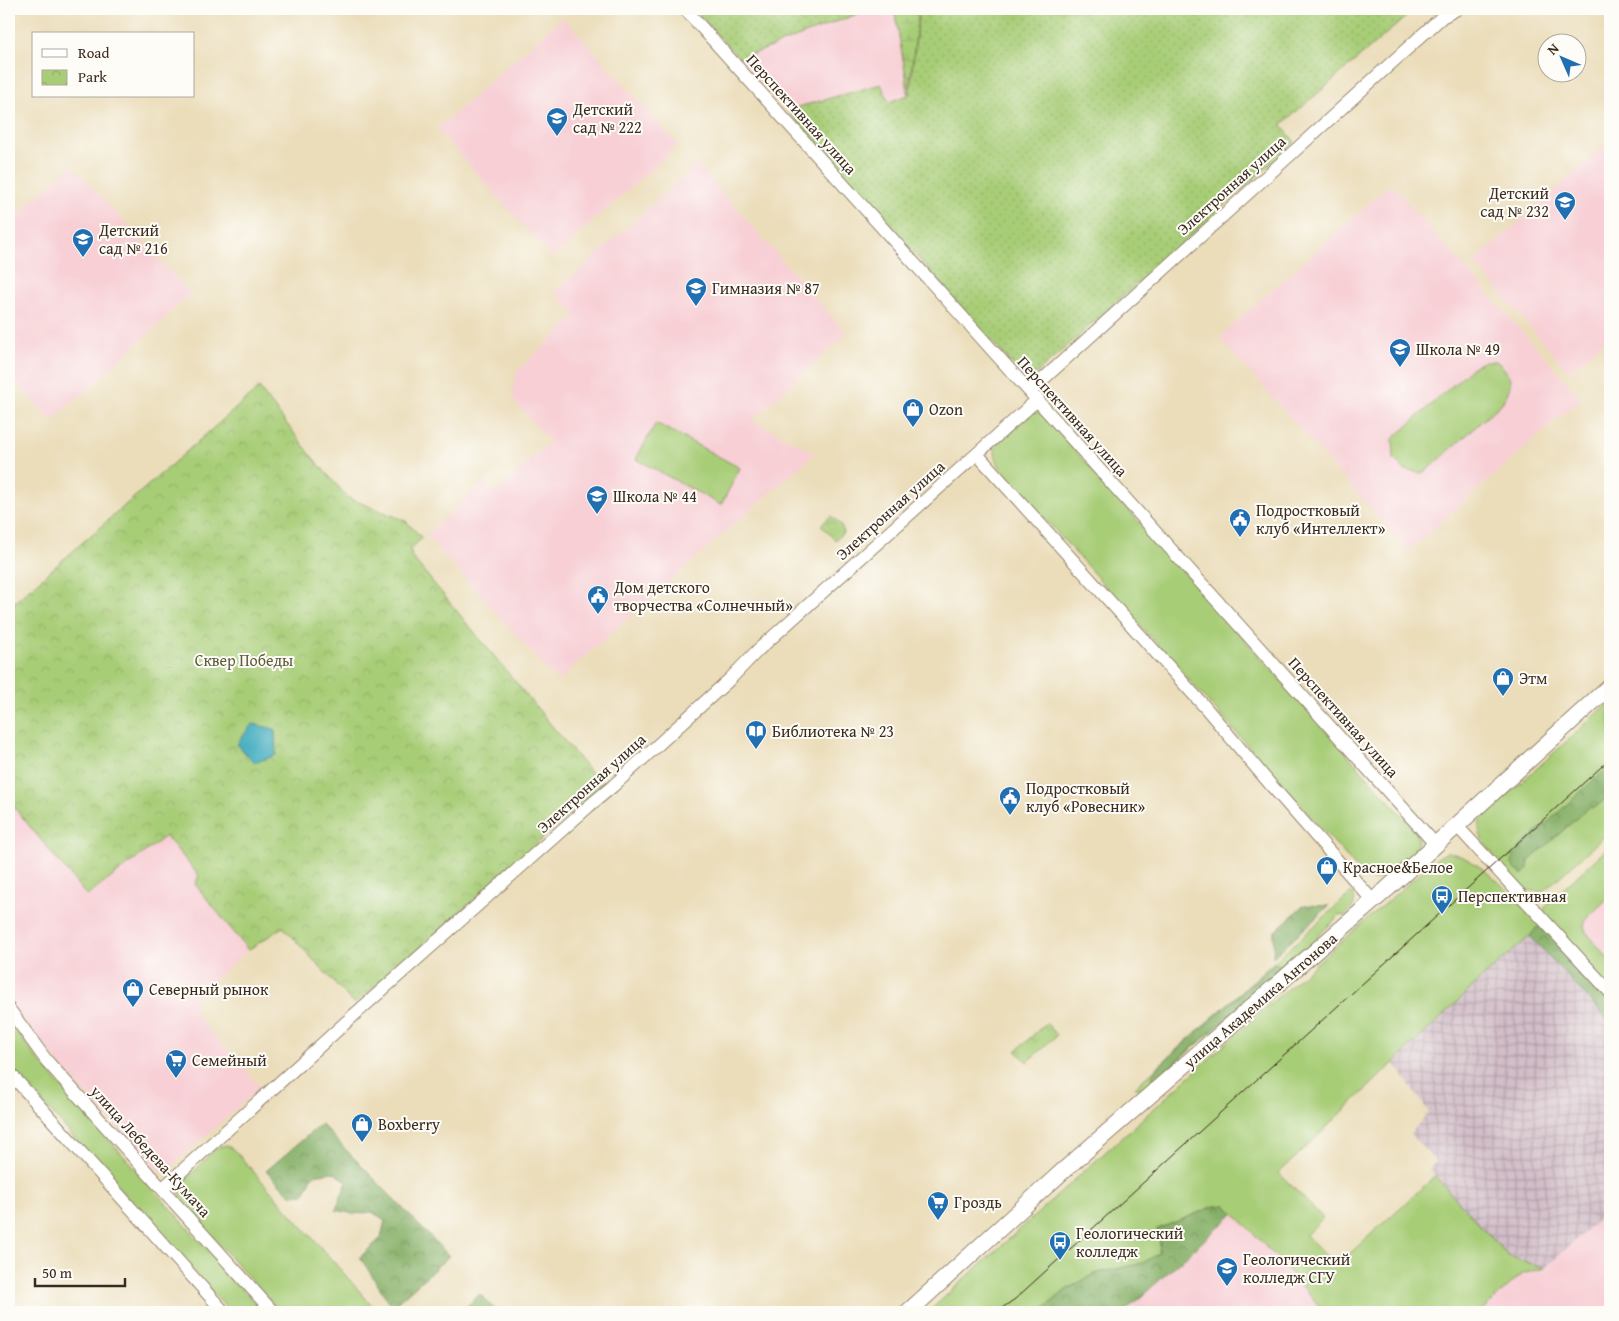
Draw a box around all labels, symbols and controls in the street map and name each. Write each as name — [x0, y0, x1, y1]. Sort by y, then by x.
legend — [32, 32, 195, 98]
north arrow — [1536, 32, 1586, 82]
text: N — [1542, 38, 1564, 59]
text: Road — [78, 42, 109, 63]
street label: Перспективная улица — [741, 48, 863, 180]
text: Park — [78, 66, 107, 87]
place label: Детский сад № 222 — [572, 97, 642, 139]
school or university icon: Детский сад № 222 — [545, 106, 569, 137]
street label: Электронная улица — [1171, 129, 1291, 241]
place label: Детский сад № 232 — [1480, 181, 1549, 223]
school or university icon: Детский сад № 232 — [1553, 190, 1577, 221]
place label: Детский сад № 216 — [98, 218, 168, 260]
school or university icon: Детский сад № 216 — [71, 227, 95, 258]
school or university icon: Гимназия № 87 — [684, 276, 708, 307]
place label: Гимназия № 87 — [712, 276, 820, 300]
school or university icon: Школа № 49 — [1388, 337, 1412, 368]
place label: Школа № 49 — [1416, 337, 1500, 361]
street label: Перспективная улица — [1012, 350, 1134, 482]
shop icon: Ozon — [901, 397, 925, 428]
place label: Ozon — [929, 397, 963, 421]
street label: Электронная улица — [830, 454, 950, 566]
school or university icon: Школа № 44 — [585, 484, 609, 515]
place label: Школа № 44 — [613, 484, 697, 508]
place label: Подростковый клуб «Интеллект» — [1256, 498, 1385, 540]
public building icon: Подростковый клуб «Интеллект» — [1228, 507, 1252, 538]
place label: Дом детского творчества «Солнечный» — [613, 575, 793, 617]
public building icon: Дом детского творчества «Солнечный» — [586, 584, 610, 615]
park label: Сквер Победы — [195, 648, 293, 672]
street label: Перспективная улица — [1283, 651, 1405, 783]
shop icon: Этм — [1491, 666, 1515, 697]
place label: Этм — [1519, 666, 1547, 690]
library icon: Библиотека № 23 — [744, 719, 768, 750]
place label: Библиотека № 23 — [772, 719, 894, 743]
street label: Электронная улица — [531, 727, 651, 839]
place label: Подростковый клуб «Ровесник» — [1026, 776, 1145, 818]
public building icon: Подростковый клуб «Ровесник» — [998, 785, 1022, 816]
shop icon: Красное&Белое — [1315, 855, 1339, 886]
place label: Красное&Белое — [1343, 855, 1453, 879]
bus stop icon: Перспективная — [1430, 884, 1454, 915]
place label: Перспективная — [1458, 884, 1567, 908]
street label: улица Академика Антонова — [1177, 926, 1342, 1074]
shop icon: Северный рынок — [121, 977, 145, 1008]
place label: Северный рынок — [149, 977, 269, 1001]
supermarket icon: Семейный — [164, 1048, 188, 1079]
place label: Семейный — [192, 1048, 267, 1072]
street label: улица Лебедева-Кумача — [84, 1079, 217, 1223]
shop icon: Boxberry — [350, 1112, 374, 1143]
place label: Boxberry — [378, 1112, 440, 1136]
supermarket icon: Гроздь — [926, 1190, 950, 1221]
place label: Гроздь — [954, 1190, 1002, 1214]
place label: Геологический колледж — [1076, 1221, 1184, 1263]
bus stop icon: Геологический колледж — [1048, 1230, 1072, 1261]
place label: Геологический колледж СГУ — [1243, 1247, 1351, 1289]
scale bar — [35, 1256, 125, 1288]
school or university icon: Геологический колледж СГУ — [1215, 1256, 1239, 1287]
text: 50 m — [42, 1262, 73, 1283]

